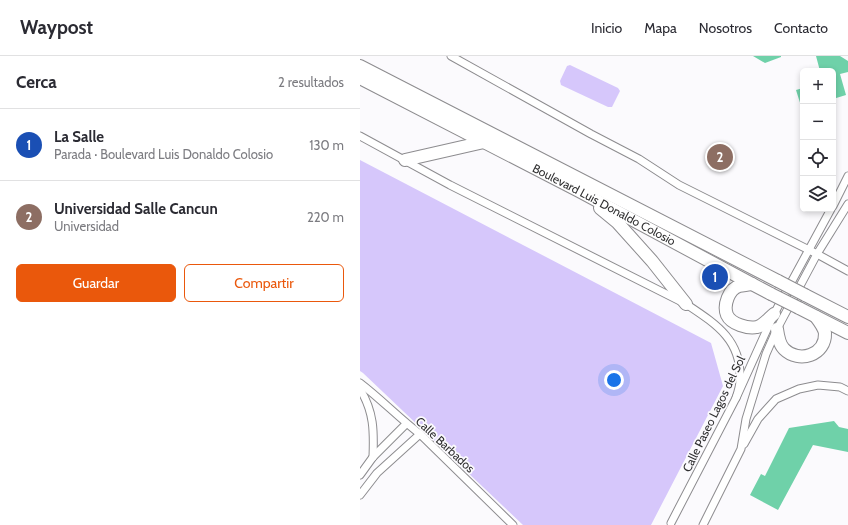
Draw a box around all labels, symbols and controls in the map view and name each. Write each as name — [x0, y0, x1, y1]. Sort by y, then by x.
text: Waypost — [20, 16, 93, 39]
text: Inicio — [591, 19, 622, 37]
text: Mapa — [644, 19, 677, 37]
text: Nosotros — [699, 19, 752, 37]
text: Contacto — [774, 19, 828, 37]
map controls — [800, 68, 836, 212]
button: + — [800, 68, 836, 104]
text: Cerca — [16, 72, 57, 92]
text: 2 resultados — [278, 74, 344, 90]
button: − — [800, 104, 836, 140]
text: La Salle — [54, 128, 104, 146]
text: 1 — [27, 137, 31, 153]
text: 130 m — [309, 137, 344, 153]
button: locate — [800, 140, 836, 176]
pin: 2 — [707, 142, 733, 172]
text: Parada · Boulevard Luis Donaldo Colosio — [54, 146, 273, 162]
street label: Boulevard Luis Donaldo Colosio — [530, 160, 679, 249]
button: layers — [800, 176, 836, 212]
text: Universidad Salle Cancun — [54, 200, 218, 218]
text: 2 — [26, 209, 32, 225]
text: 220 m — [307, 209, 344, 225]
text: Universidad — [54, 218, 119, 234]
pin: 1 — [702, 262, 728, 292]
button: Guardar — [16, 264, 176, 302]
button: Compartir — [184, 264, 344, 302]
street label: Calle Paseo Lagos del Sol — [679, 353, 748, 474]
your location — [604, 370, 624, 390]
street label: Calle Barbados — [413, 414, 478, 476]

